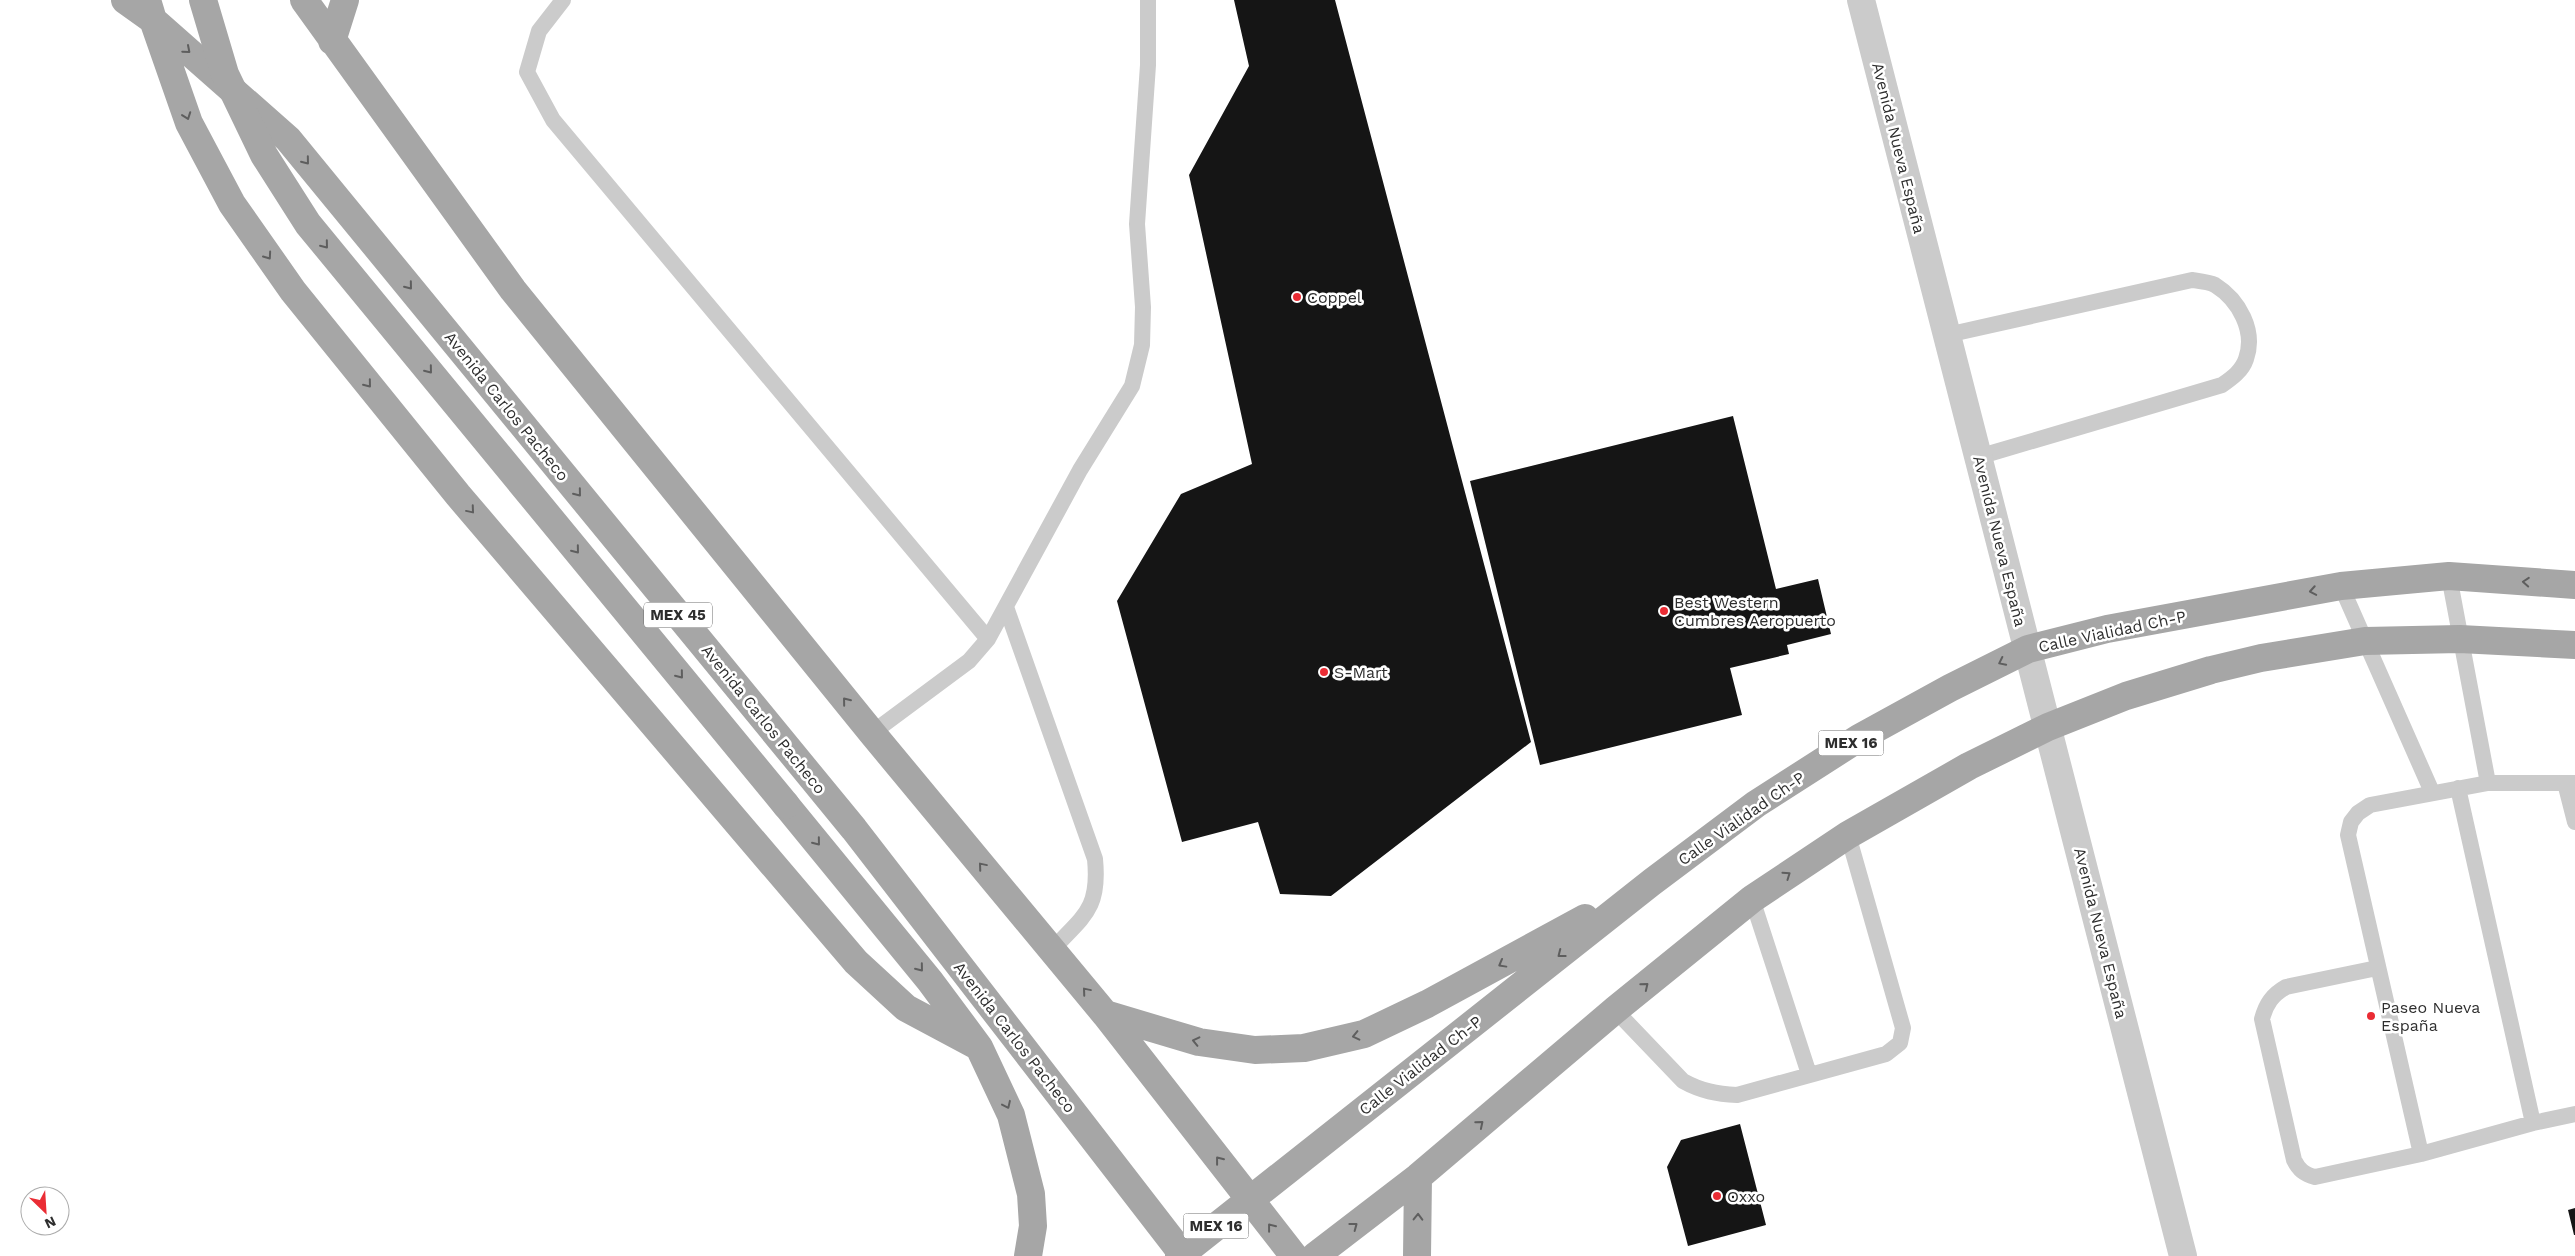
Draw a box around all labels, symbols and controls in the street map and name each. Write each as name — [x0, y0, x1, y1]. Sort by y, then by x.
one-way arrow — [181, 44, 190, 53]
street label: Avenida Nueva España — [1868, 61, 1929, 236]
one-way arrow — [181, 111, 191, 120]
one-way arrow — [300, 155, 308, 164]
one-way arrow — [320, 239, 328, 248]
one-way arrow — [262, 250, 271, 260]
one-way arrow — [403, 281, 412, 290]
place label: Coppel — [1307, 288, 1362, 307]
marker: Coppel — [1291, 291, 1303, 303]
street label: Avenida Carlos Pacheco — [441, 328, 573, 485]
one-way arrow — [423, 365, 432, 374]
one-way arrow — [363, 378, 371, 387]
street label: Avenida Nueva España — [1969, 454, 2030, 629]
one-way arrow — [573, 487, 581, 496]
one-way arrow — [465, 504, 474, 513]
one-way arrow — [571, 544, 579, 553]
one-way arrow — [2522, 577, 2530, 588]
one-way arrow — [2308, 586, 2317, 596]
place label: Best Western Cumbres Aeropuerto — [1674, 593, 1836, 630]
road number: MEX 45 — [644, 602, 712, 628]
marker: Best Western Cumbres Aeropuerto — [1658, 605, 1670, 617]
street label: Calle Vialidad Ch-P — [2037, 607, 2188, 656]
street label: Avenida Carlos Pacheco — [698, 641, 830, 798]
one-way arrow — [1998, 656, 2007, 666]
place label: S-Mart — [1334, 663, 1388, 682]
marker: S-Mart — [1318, 666, 1330, 678]
one-way arrow — [674, 670, 683, 679]
one-way arrow — [842, 697, 851, 706]
road number: MEX 16 — [1818, 730, 1884, 756]
street label: Calle Vialidad Ch-P — [1674, 767, 1808, 869]
one-way arrow — [811, 837, 820, 846]
street label: Avenida Nueva España — [2070, 846, 2131, 1021]
one-way arrow — [979, 863, 988, 872]
one-way arrow — [1781, 872, 1790, 881]
one-way arrow — [1557, 948, 1566, 957]
one-way arrow — [1498, 957, 1507, 967]
street label: Avenida Carlos Pacheco — [950, 958, 1079, 1117]
one-way arrow — [914, 963, 923, 972]
one-way arrow — [1639, 983, 1648, 991]
one-way arrow — [1083, 988, 1092, 997]
place label: Paseo Nueva España — [2381, 998, 2480, 1035]
marker: Paseo Nueva España — [2365, 1010, 2377, 1022]
street label: Calle Vialidad Ch-P — [1355, 1012, 1486, 1119]
one-way arrow — [1352, 1030, 1361, 1041]
one-way arrow — [1192, 1036, 1200, 1047]
one-way arrow — [1000, 1100, 1011, 1109]
one-way arrow — [1475, 1121, 1484, 1130]
one-way arrow — [1216, 1157, 1225, 1166]
north arrow — [20, 1186, 70, 1236]
place label: Oxxo — [1727, 1187, 1765, 1206]
marker: Oxxo — [1711, 1190, 1723, 1202]
one-way arrow — [1413, 1212, 1423, 1220]
text: N — [42, 1213, 59, 1232]
road number: MEX 16 — [1184, 1214, 1248, 1238]
one-way arrow — [1268, 1224, 1277, 1233]
one-way arrow — [1348, 1224, 1357, 1232]

